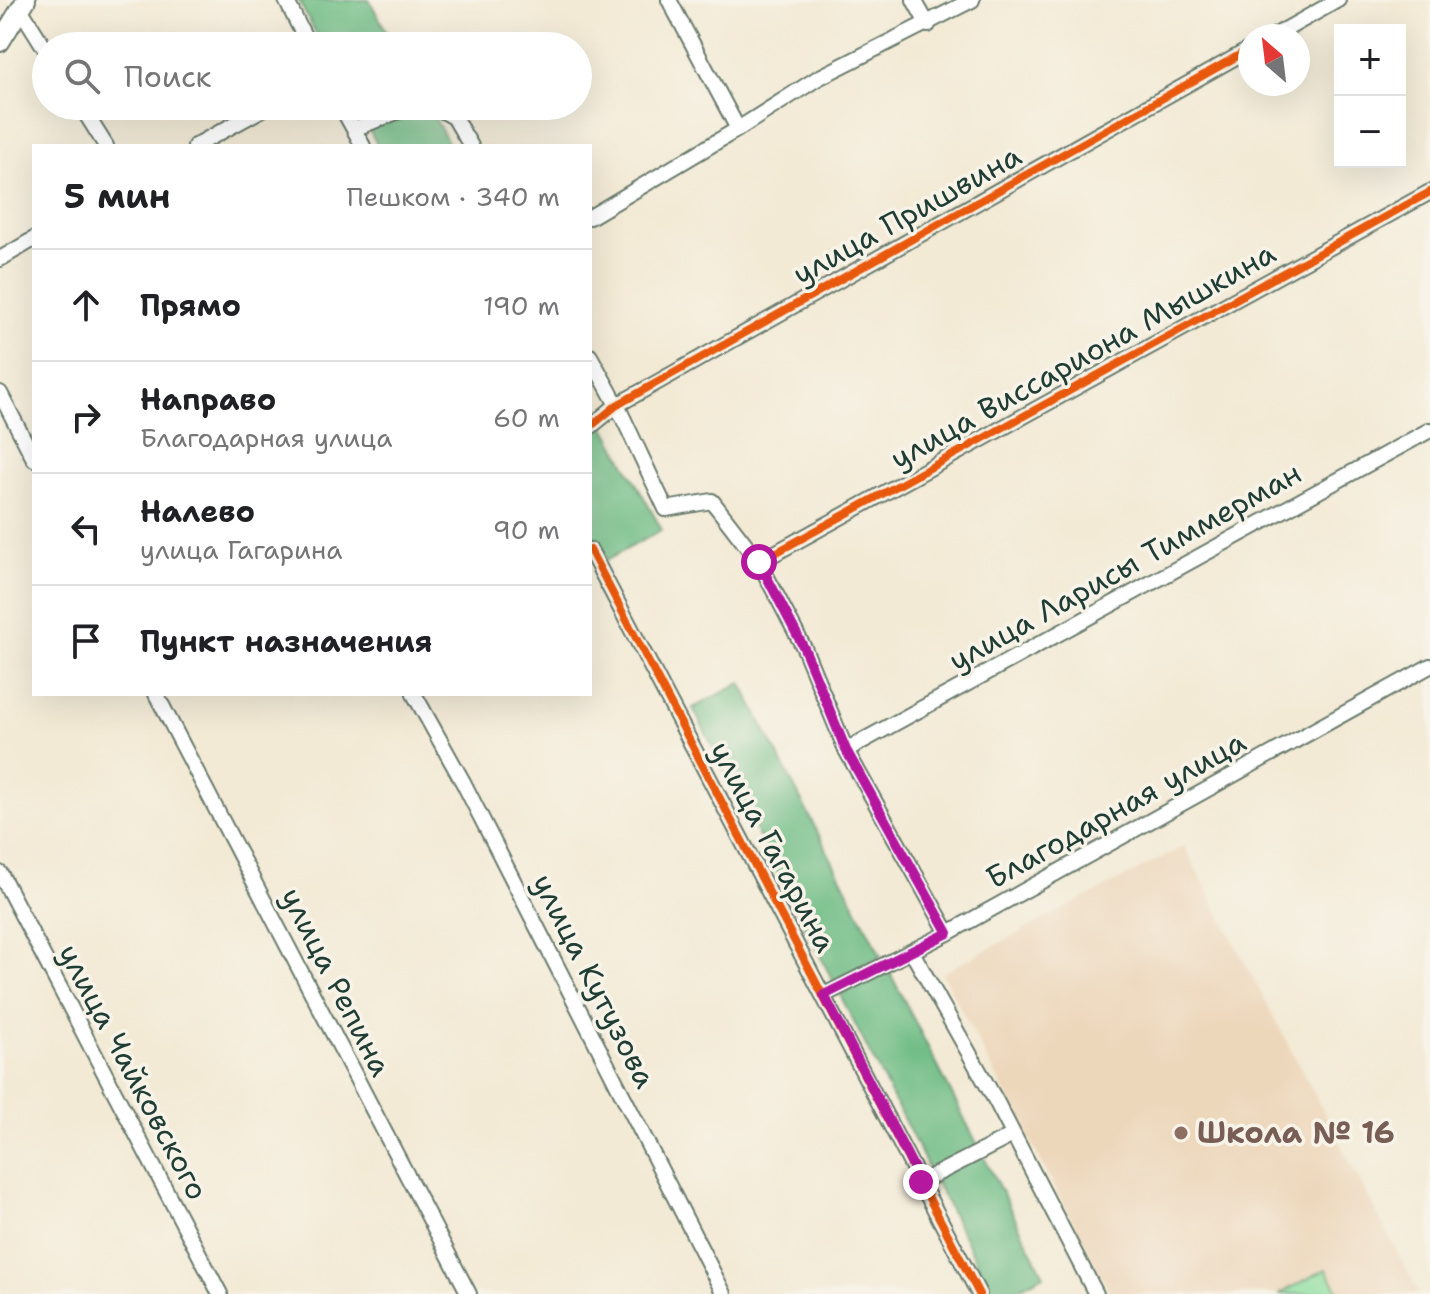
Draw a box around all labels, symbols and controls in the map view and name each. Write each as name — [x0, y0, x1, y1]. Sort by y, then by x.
north arrow — [1238, 24, 1310, 96]
map controls — [1334, 24, 1406, 168]
button: + — [1334, 24, 1406, 96]
search box — [32, 32, 592, 120]
icon: search — [60, 54, 104, 98]
text: Поиск — [124, 56, 212, 97]
button: − — [1334, 96, 1406, 168]
street label: улица Пришвина — [785, 135, 1029, 294]
text: 5 мин — [64, 173, 171, 219]
text: Пешком · 340 m — [346, 179, 560, 214]
street label: улица Виссариона Мышкина — [883, 232, 1283, 479]
icon: ahead — [64, 283, 108, 327]
text: Прямо — [140, 285, 241, 326]
text: 190 m — [483, 288, 560, 323]
text: Направо — [140, 379, 276, 420]
icon: right — [64, 395, 108, 439]
text: 60 m — [493, 400, 560, 435]
text: Благодарная улица — [140, 420, 392, 455]
street label: улица Ларисы Тиммерман — [941, 452, 1308, 681]
text: Налево — [140, 491, 255, 532]
icon: left — [64, 507, 108, 551]
text: 90 m — [493, 512, 560, 547]
text: улица Гагарина — [140, 532, 342, 567]
route start — [741, 544, 777, 580]
icon: arrive — [64, 619, 108, 663]
text: Пункт назначения — [140, 621, 432, 662]
street label: Благодарная улица — [979, 721, 1253, 898]
street label: улица Гагарина — [701, 734, 847, 960]
street label: улица Кутузова — [523, 867, 666, 1095]
street label: улица Репина — [271, 880, 402, 1083]
street label: улица Чайковского — [49, 937, 218, 1207]
place label: Школа № 16 — [1197, 1112, 1395, 1153]
marker: Школа № 16 — [1172, 1124, 1190, 1142]
route end — [903, 1164, 939, 1200]

